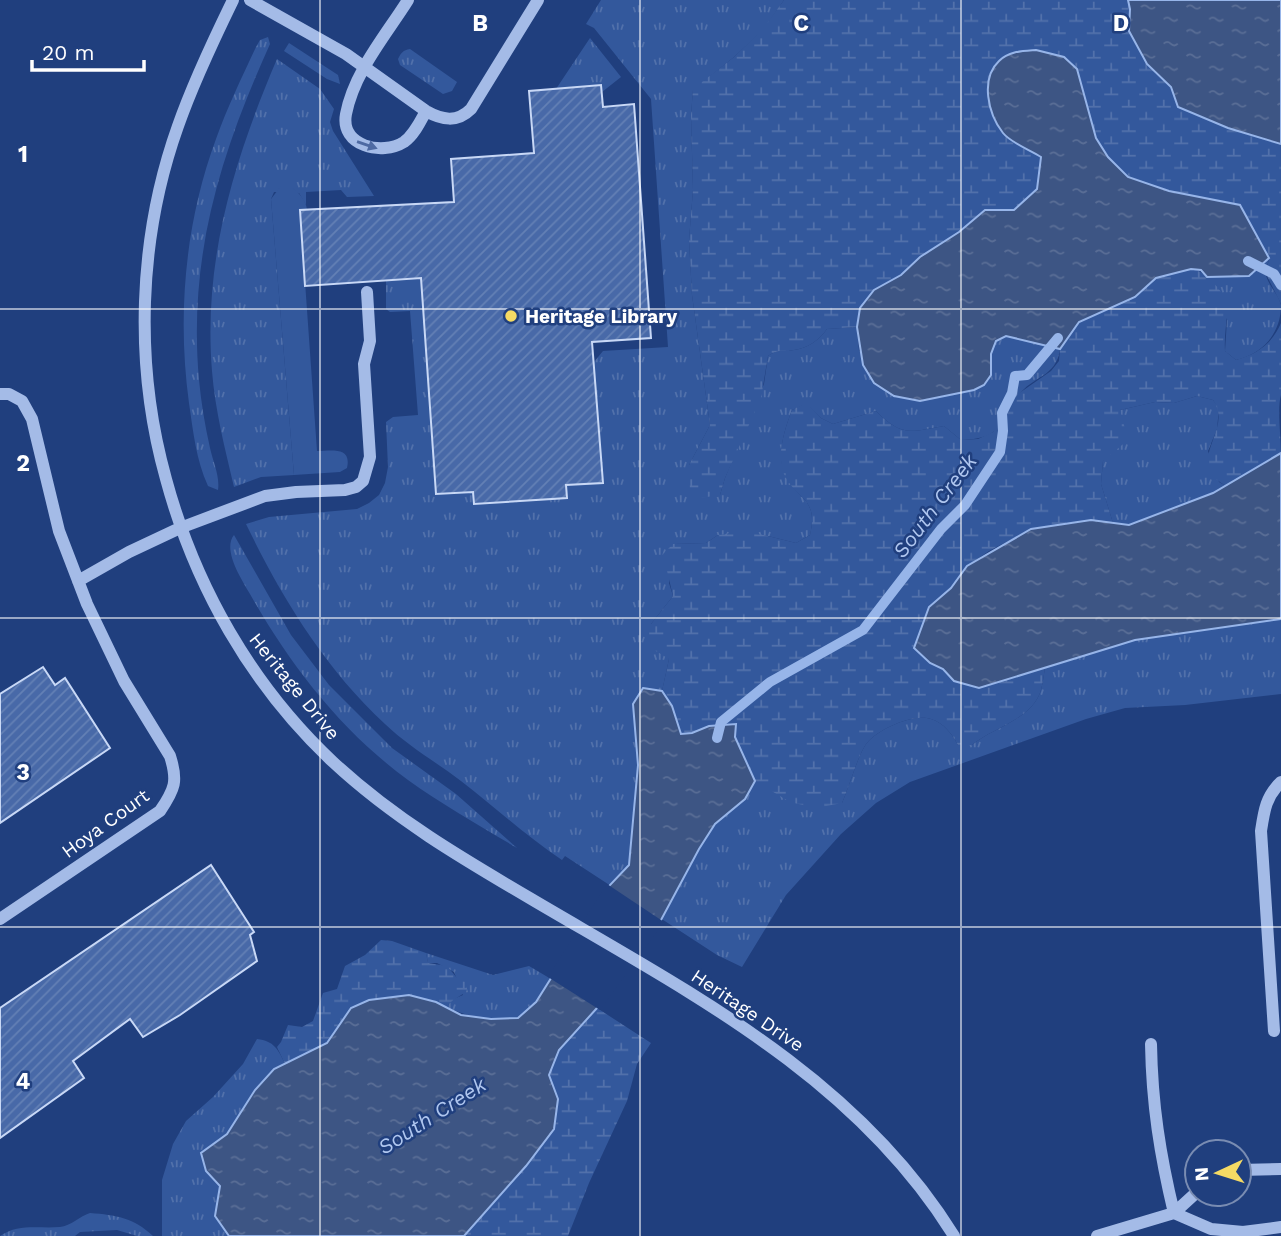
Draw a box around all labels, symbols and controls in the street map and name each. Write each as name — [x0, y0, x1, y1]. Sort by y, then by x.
text: B — [472, 10, 488, 37]
text: C — [793, 10, 809, 37]
text: D — [1113, 10, 1129, 37]
scale bar — [32, 28, 144, 72]
text: 20 m — [42, 40, 94, 65]
one-way arrow — [357, 140, 378, 150]
text: 1 — [18, 141, 28, 168]
place label: Heritage Library — [525, 305, 677, 328]
marker: Heritage Library — [503, 308, 519, 324]
water label: South Creek — [887, 448, 982, 563]
text: 2 — [16, 450, 30, 477]
street label: Heritage Drive — [244, 628, 345, 744]
text: 3 — [16, 759, 30, 786]
street label: Hoya Court — [57, 784, 154, 863]
street label: Heritage Drive — [687, 964, 808, 1057]
text: 4 — [16, 1068, 31, 1095]
water label: South Creek — [373, 1071, 491, 1160]
north arrow — [1183, 1138, 1253, 1208]
text: N — [1190, 1166, 1214, 1182]

